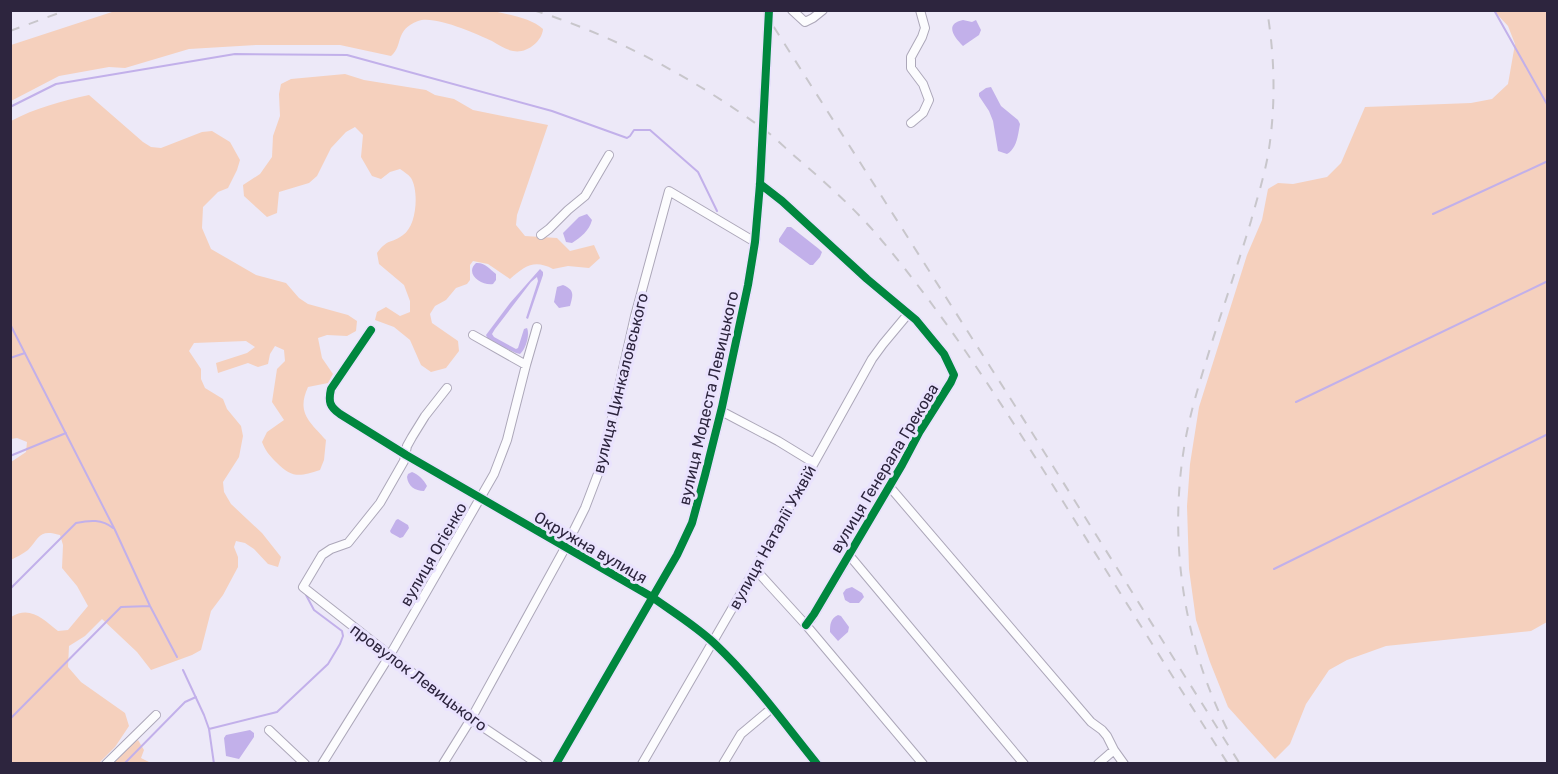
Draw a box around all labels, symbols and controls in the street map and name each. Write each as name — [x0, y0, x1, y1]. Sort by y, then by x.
street label: вулиця Модеста Левицького — [675, 289, 742, 507]
street label: вулиця Цинкаловського — [589, 291, 652, 475]
street label: вулиця Генерала Грекова — [826, 380, 943, 556]
street label: вулиця Наталії Ужвій — [725, 462, 820, 613]
street label: вулиця Огієнко — [396, 499, 471, 609]
street label: Окружна вулиця — [531, 507, 651, 588]
street label: провулок Левицького — [346, 620, 491, 735]

